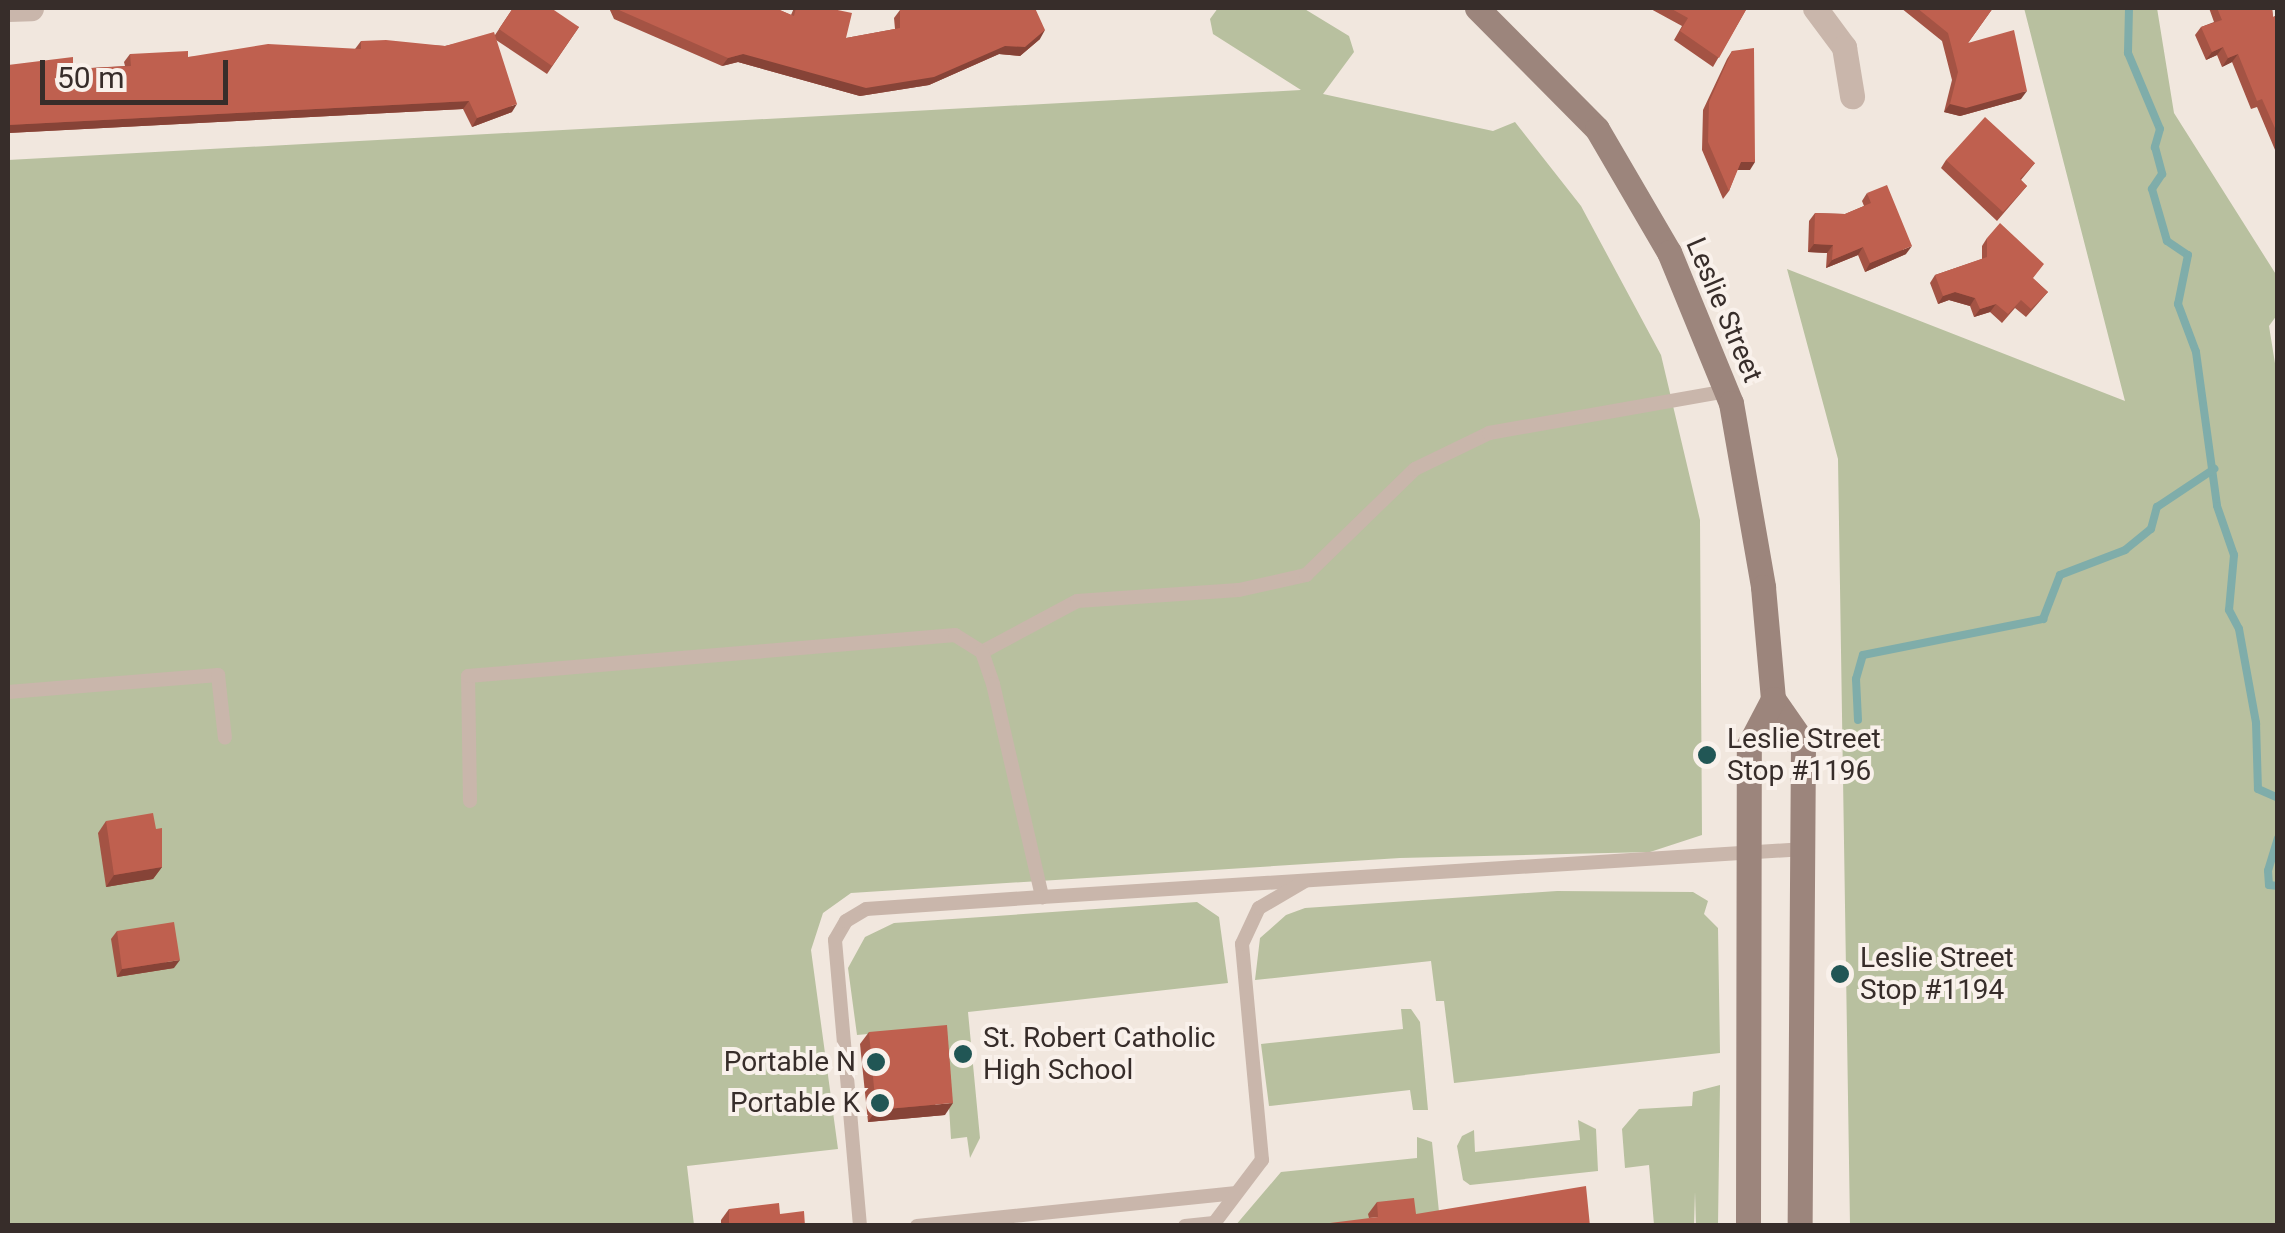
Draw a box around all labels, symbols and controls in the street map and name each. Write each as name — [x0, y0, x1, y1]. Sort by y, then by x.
scale bar — [45, 40, 232, 102]
text: 50 m — [57, 60, 124, 95]
street label: Leslie Street — [1679, 233, 1769, 387]
place label: Leslie Street Stop #1196 — [1727, 722, 1881, 788]
marker: Leslie Street Stop #1196 — [1696, 744, 1718, 766]
place label: Leslie Street Stop #1194 — [1860, 941, 2014, 1007]
marker: Leslie Street Stop #1194 — [1829, 963, 1851, 985]
place label: St. Robert Catholic High School — [983, 1021, 1215, 1087]
marker: St. Robert Catholic High School — [952, 1043, 974, 1065]
place label: Portable N — [724, 1045, 856, 1079]
marker: Portable N — [865, 1051, 887, 1073]
place label: Portable K — [730, 1086, 860, 1120]
marker: Portable K — [869, 1092, 891, 1114]

